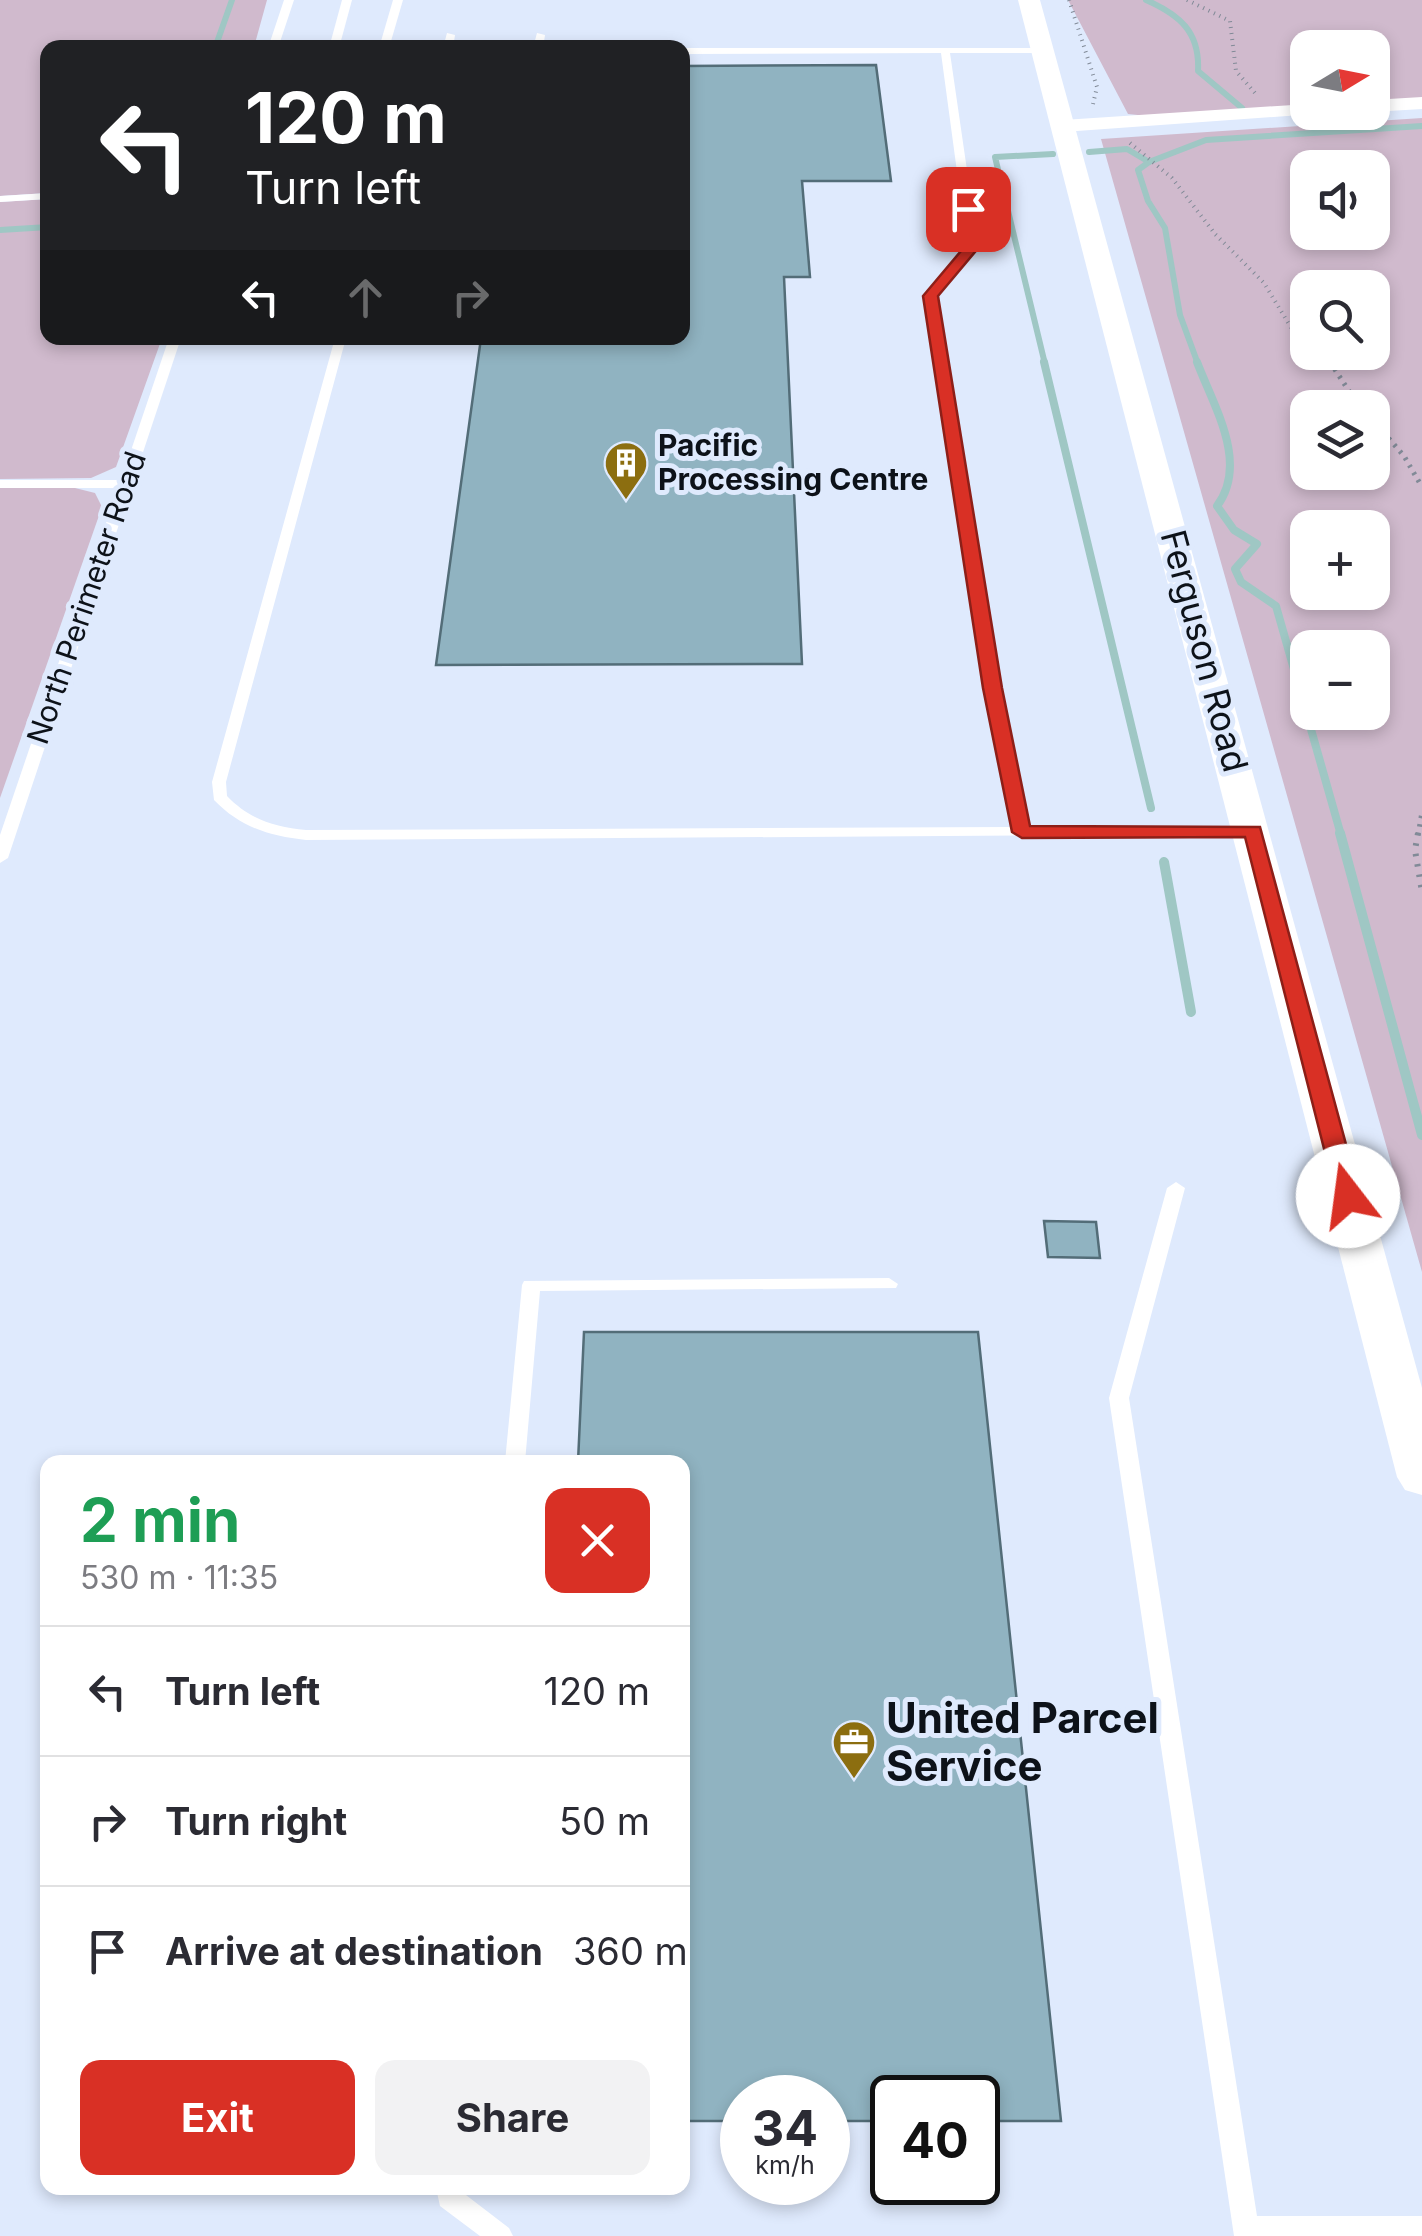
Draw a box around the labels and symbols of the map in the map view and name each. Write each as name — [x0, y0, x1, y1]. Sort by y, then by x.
north arrow — [1290, 30, 1390, 130]
pin — [926, 167, 1011, 252]
place label: Pacific Processing Centre — [658, 427, 928, 497]
building icon: Pacific Processing Centre — [603, 440, 649, 501]
street label: North Perimeter Road — [19, 447, 153, 749]
street label: Ferguson Road — [1152, 525, 1257, 776]
position arrow — [1296, 1144, 1400, 1248]
place label: United Parcel Service — [886, 1692, 1159, 1791]
office icon: United Parcel Service — [831, 1719, 877, 1780]
speed limit sign: 40 — [870, 2075, 1000, 2205]

